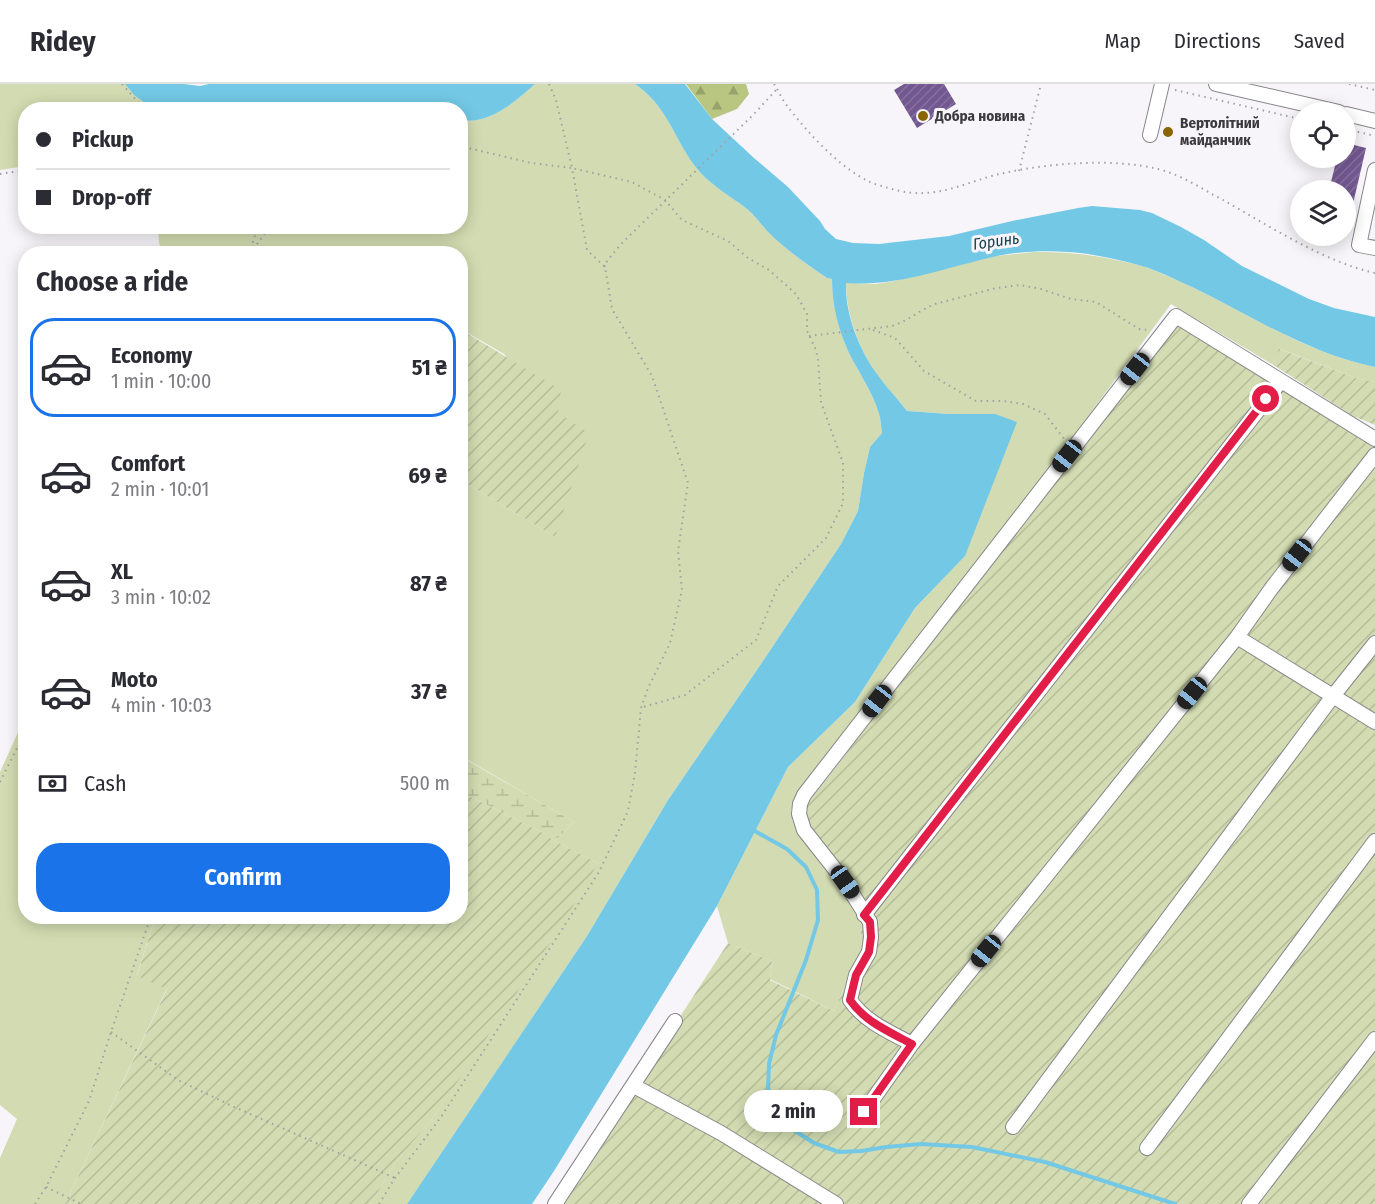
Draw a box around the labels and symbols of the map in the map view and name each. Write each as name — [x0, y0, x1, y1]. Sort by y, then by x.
place label: Добра новина — [934, 107, 1026, 125]
marker: Добра новина — [916, 109, 930, 123]
place label: Вертолітний майданчик — [1180, 114, 1260, 149]
marker: Вертолітний майданчик — [1161, 125, 1175, 139]
water label: Горинь — [972, 228, 1020, 254]
car — [1117, 349, 1153, 389]
route start — [1252, 385, 1279, 412]
car — [1049, 436, 1085, 476]
car — [1279, 535, 1315, 575]
car — [1174, 673, 1210, 713]
car — [859, 681, 895, 721]
car — [827, 862, 863, 902]
car — [968, 931, 1004, 971]
callout: 2 min — [744, 1091, 843, 1133]
route end — [850, 1098, 877, 1125]

